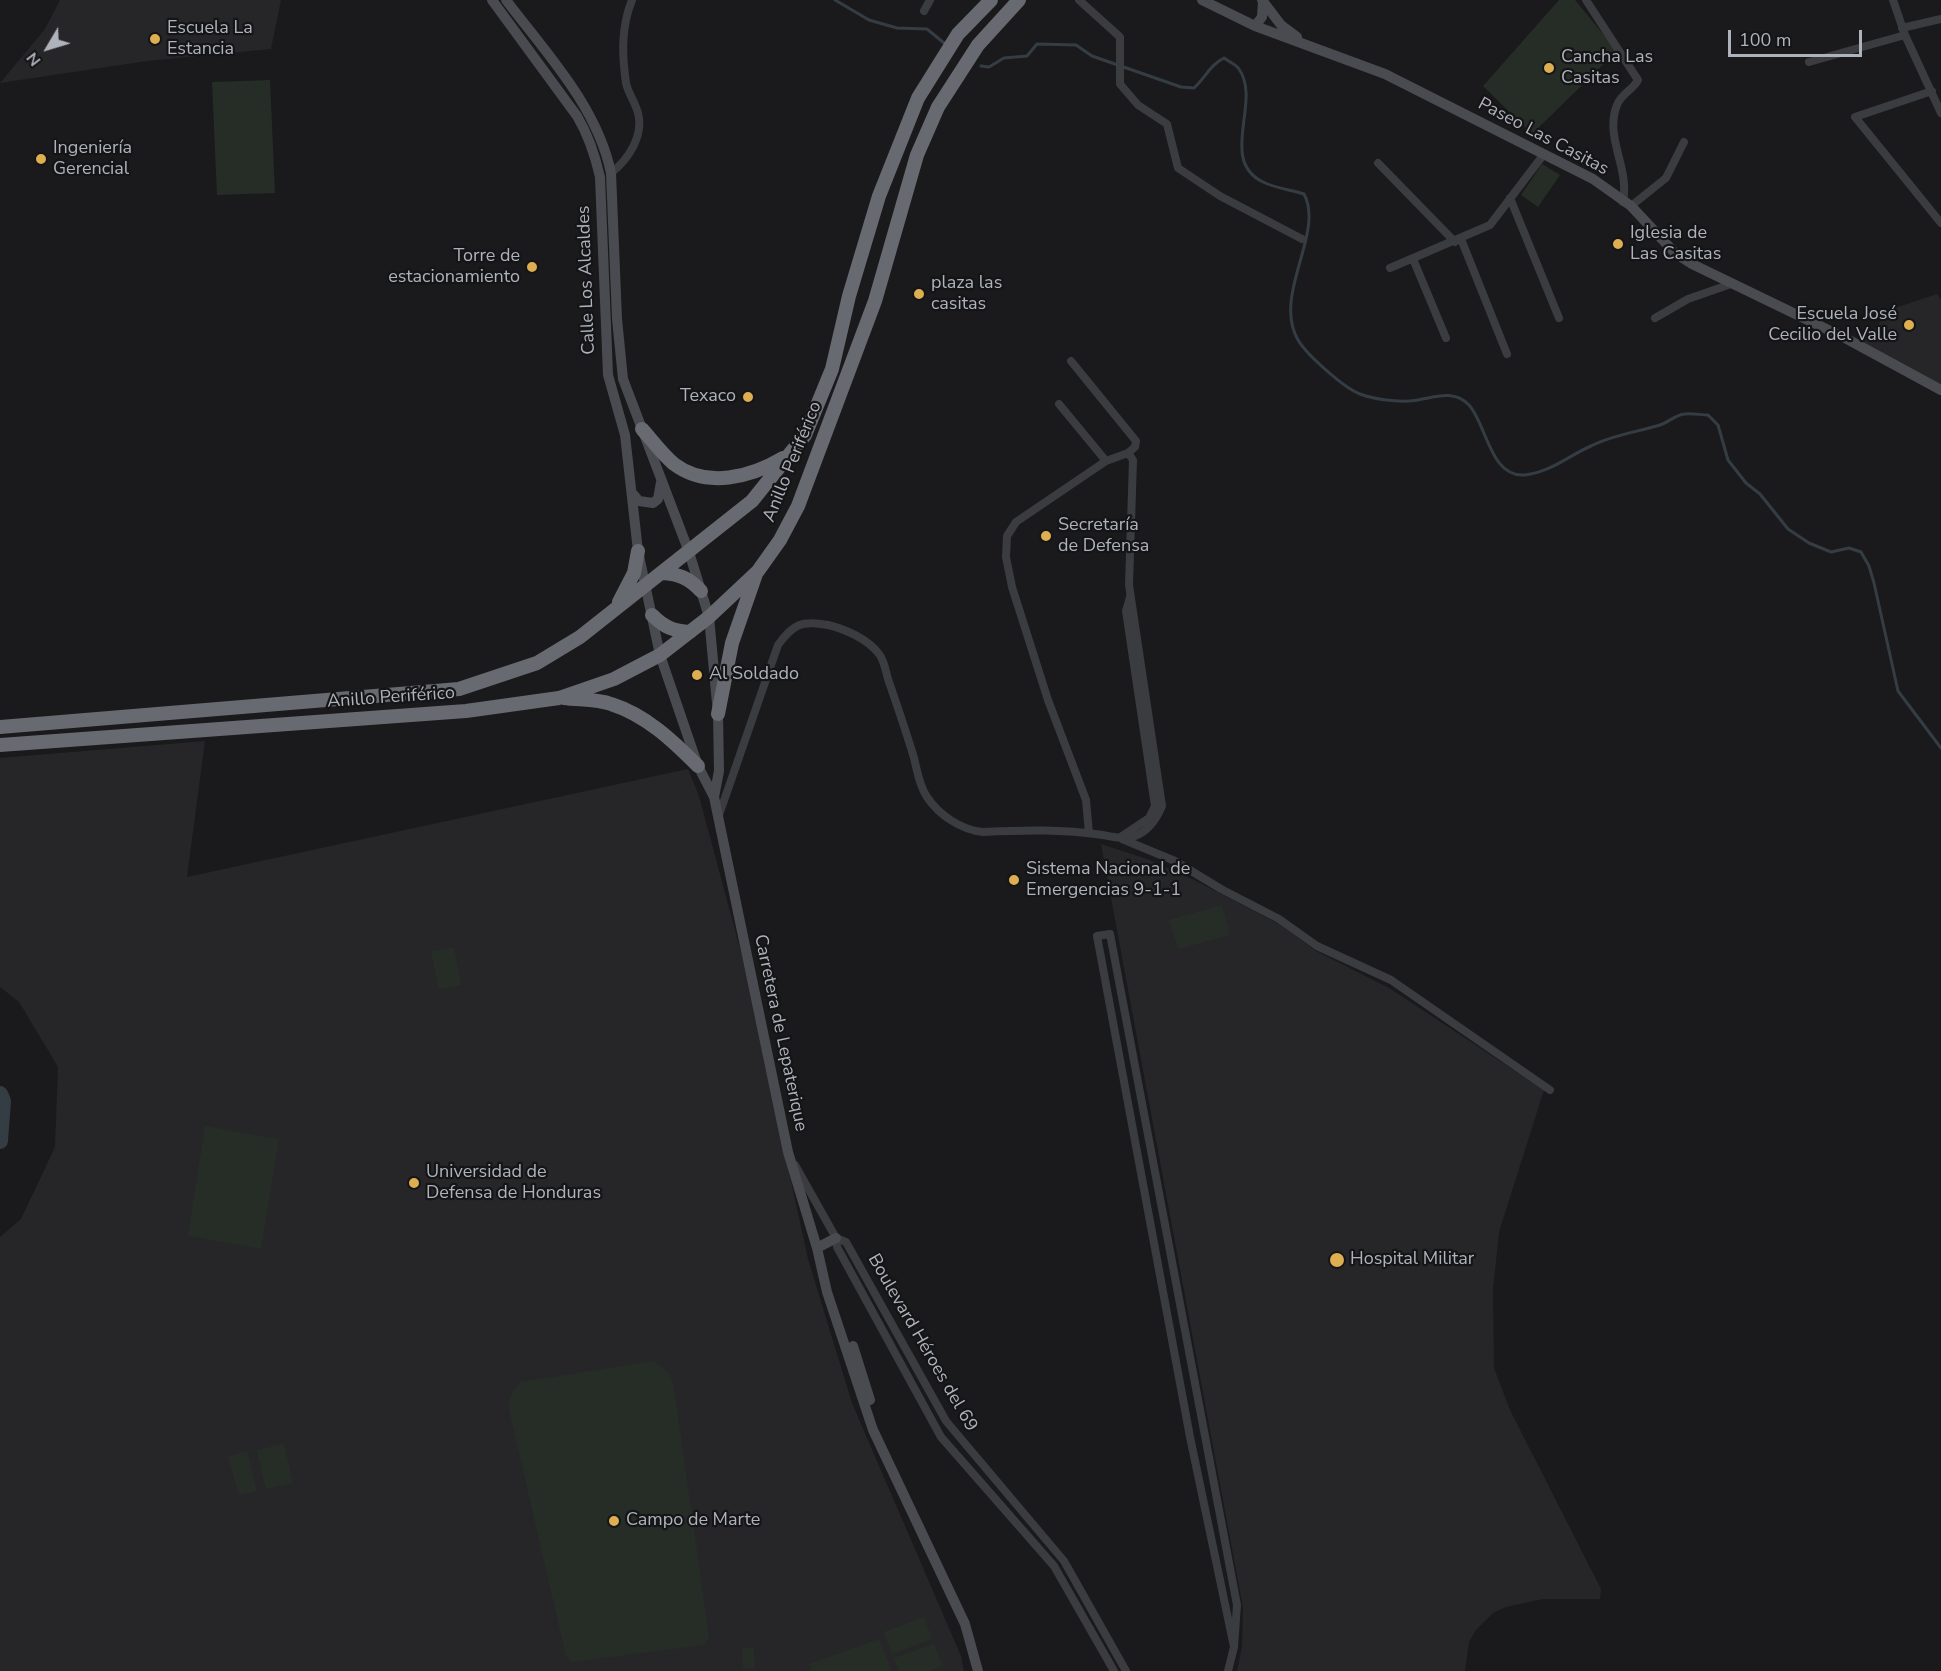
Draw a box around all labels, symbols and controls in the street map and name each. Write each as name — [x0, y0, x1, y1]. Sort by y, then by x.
north arrow — [18, 18, 78, 78]
place label: Escuela La Estancia — [167, 18, 253, 60]
scale bar — [1731, 18, 1864, 56]
text: 100 m — [1739, 28, 1791, 52]
marker: Escuela La Estancia — [148, 32, 162, 46]
place label: Cancha Las Casitas — [1561, 47, 1653, 90]
text: N — [21, 48, 46, 71]
marker: Cancha Las Casitas — [1542, 61, 1556, 75]
street label: Paseo Las Casitas — [1474, 94, 1612, 180]
place label: Ingeniería Gerencial — [53, 138, 132, 180]
marker: Ingeniería Gerencial — [34, 152, 48, 166]
street label: Calle Los Alcaldes — [574, 205, 600, 355]
place label: Iglesia de Las Casitas — [1630, 223, 1721, 266]
marker: Iglesia de Las Casitas — [1611, 237, 1625, 251]
place label: Torre de estacionamiento — [388, 246, 520, 288]
marker: Torre de estacionamiento — [525, 260, 539, 274]
place label: plaza las casitas — [931, 273, 1002, 316]
marker: plaza las casitas — [912, 287, 926, 301]
place label: Escuela José Cecilio del Valle — [1768, 304, 1897, 346]
marker: Escuela José Cecilio del Valle — [1902, 318, 1916, 332]
place label: Texaco — [680, 386, 736, 408]
marker: Texaco — [741, 390, 755, 404]
street label: Anillo Periférico — [759, 399, 827, 525]
place label: Secretaría de Defensa — [1058, 515, 1149, 558]
marker: Secretaría de Defensa — [1039, 529, 1053, 543]
place label: Al Soldado — [709, 664, 799, 686]
marker: Al Soldado — [690, 668, 704, 682]
street label: Anillo Periférico — [326, 683, 456, 713]
place label: Sistema Nacional de Emergencias 9-1-1 — [1026, 859, 1190, 902]
marker: Sistema Nacional de Emergencias 9-1-1 — [1007, 873, 1021, 887]
street label: Carretera de Lepaterique — [749, 933, 811, 1133]
place label: Universidad de Defensa de Honduras — [426, 1162, 601, 1204]
marker: Universidad de Defensa de Honduras — [407, 1176, 421, 1190]
place label: Hospital Militar — [1350, 1249, 1474, 1271]
street label: Boulevard Héroes del 69 — [862, 1251, 982, 1435]
marker: Hospital Militar — [1328, 1251, 1346, 1269]
place label: Campo de Marte — [626, 1510, 760, 1532]
marker: Campo de Marte — [607, 1514, 621, 1528]

